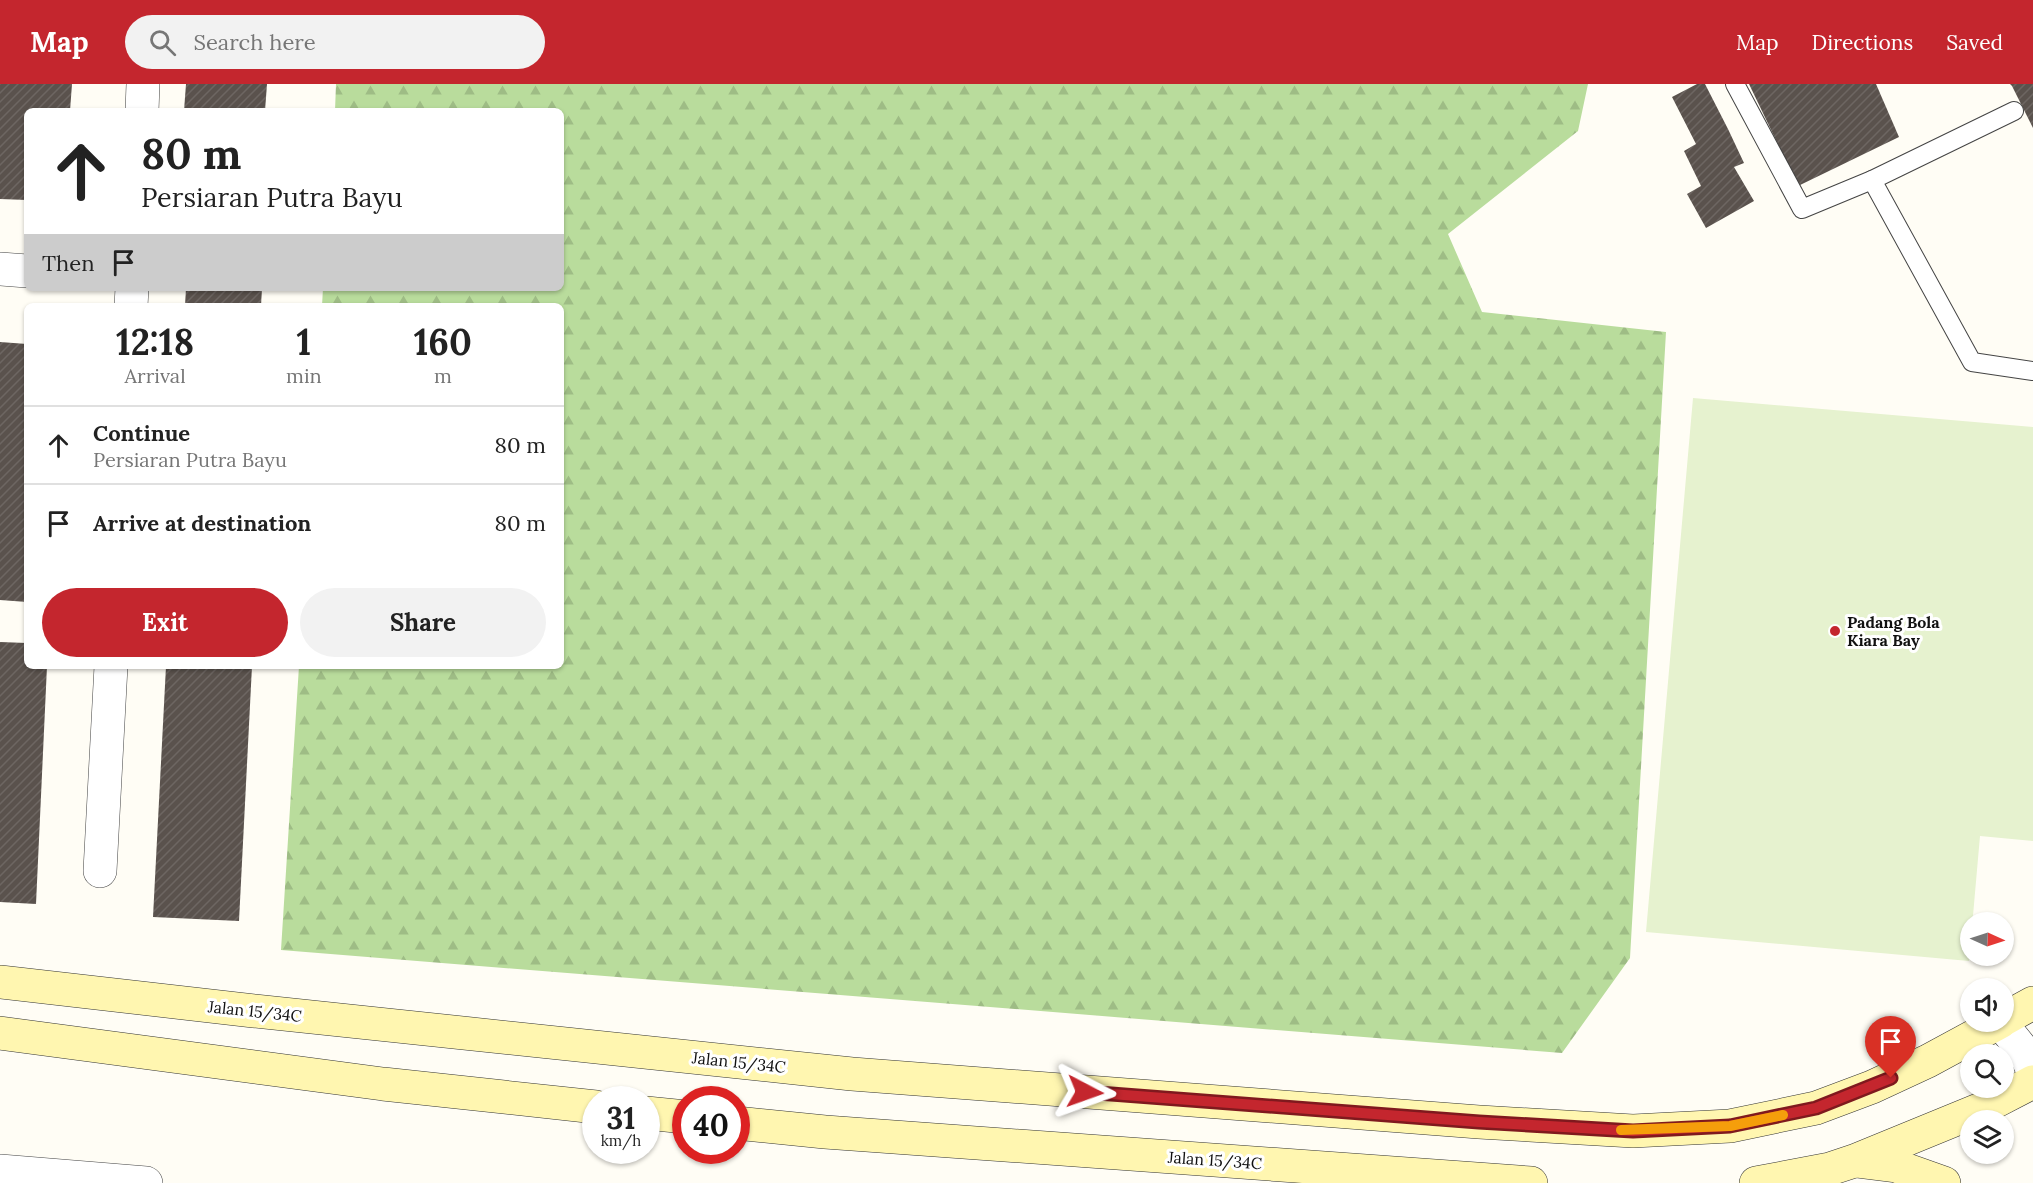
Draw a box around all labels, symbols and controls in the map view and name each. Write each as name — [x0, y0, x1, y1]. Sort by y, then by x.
search box — [125, 15, 545, 69]
text: Map — [30, 24, 89, 60]
icon: search — [146, 26, 179, 59]
text: Search here — [194, 28, 316, 56]
text: Map — [1736, 29, 1779, 56]
text: Directions — [1812, 29, 1913, 56]
text: Saved — [1946, 29, 2003, 56]
text: 80 m — [141, 127, 241, 181]
icon: ahead — [42, 132, 120, 210]
text: Persiaran Putra Bayu — [141, 180, 403, 214]
icon: arrive — [107, 246, 140, 279]
text: Then — [42, 249, 95, 277]
text: 12:18 — [116, 319, 194, 365]
text: 1 — [297, 319, 311, 365]
text: 160 — [414, 319, 472, 365]
text: Arrival — [124, 363, 186, 388]
text: min — [286, 363, 322, 388]
text: m — [434, 363, 452, 388]
text: Continue — [93, 419, 190, 447]
icon: ahead — [42, 429, 75, 462]
text: 80 m — [495, 431, 546, 459]
text: Persiaran Putra Bayu — [93, 447, 287, 472]
icon: arrive — [42, 507, 75, 540]
text: Arrive at destination — [93, 509, 311, 537]
text: 80 m — [495, 509, 546, 537]
button: Exit — [42, 588, 288, 657]
button: Share — [300, 588, 546, 657]
place label: Padang Bola Kiara Bay — [1847, 612, 1940, 650]
marker: Padang Bola Kiara Bay — [1828, 624, 1842, 638]
north arrow — [1960, 912, 2014, 966]
map controls — [1960, 912, 2014, 1164]
button: sound — [1960, 978, 2014, 1032]
street label: Jalan 15/34C — [206, 996, 303, 1027]
pin — [1865, 1016, 1916, 1078]
icon: arrive — [1874, 1025, 1907, 1058]
button: search — [1960, 1044, 2014, 1098]
street label: Jalan 15/34C — [690, 1047, 787, 1078]
position arrow — [1053, 1060, 1117, 1124]
speed limit sign: 40 — [672, 1086, 750, 1164]
text: 31 — [607, 1099, 635, 1137]
button: layers — [1960, 1110, 2014, 1164]
text: km/h — [601, 1131, 641, 1150]
street label: Jalan 15/34C — [1166, 1147, 1263, 1174]

